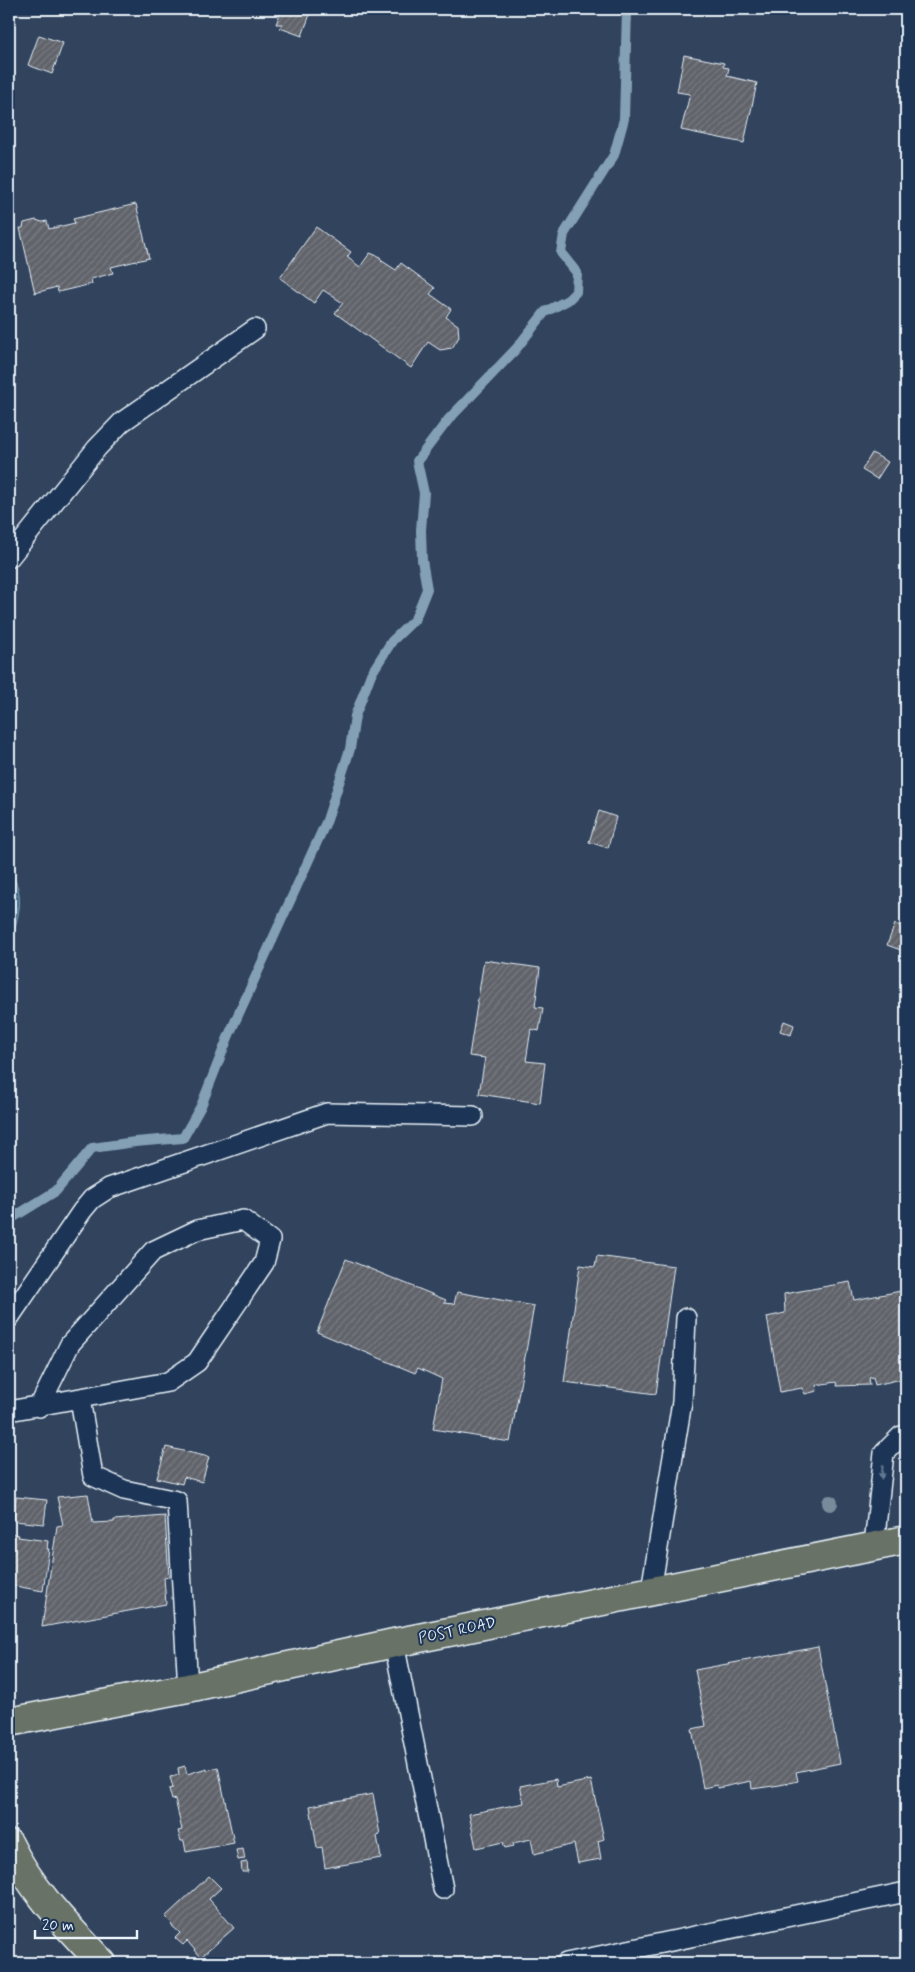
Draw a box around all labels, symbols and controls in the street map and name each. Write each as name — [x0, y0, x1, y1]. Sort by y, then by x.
one-way arrow — [878, 1464, 886, 1480]
street label: POST ROAD — [417, 1613, 498, 1649]
scale bar — [35, 1907, 138, 1939]
text: 20 m — [42, 1916, 74, 1936]

